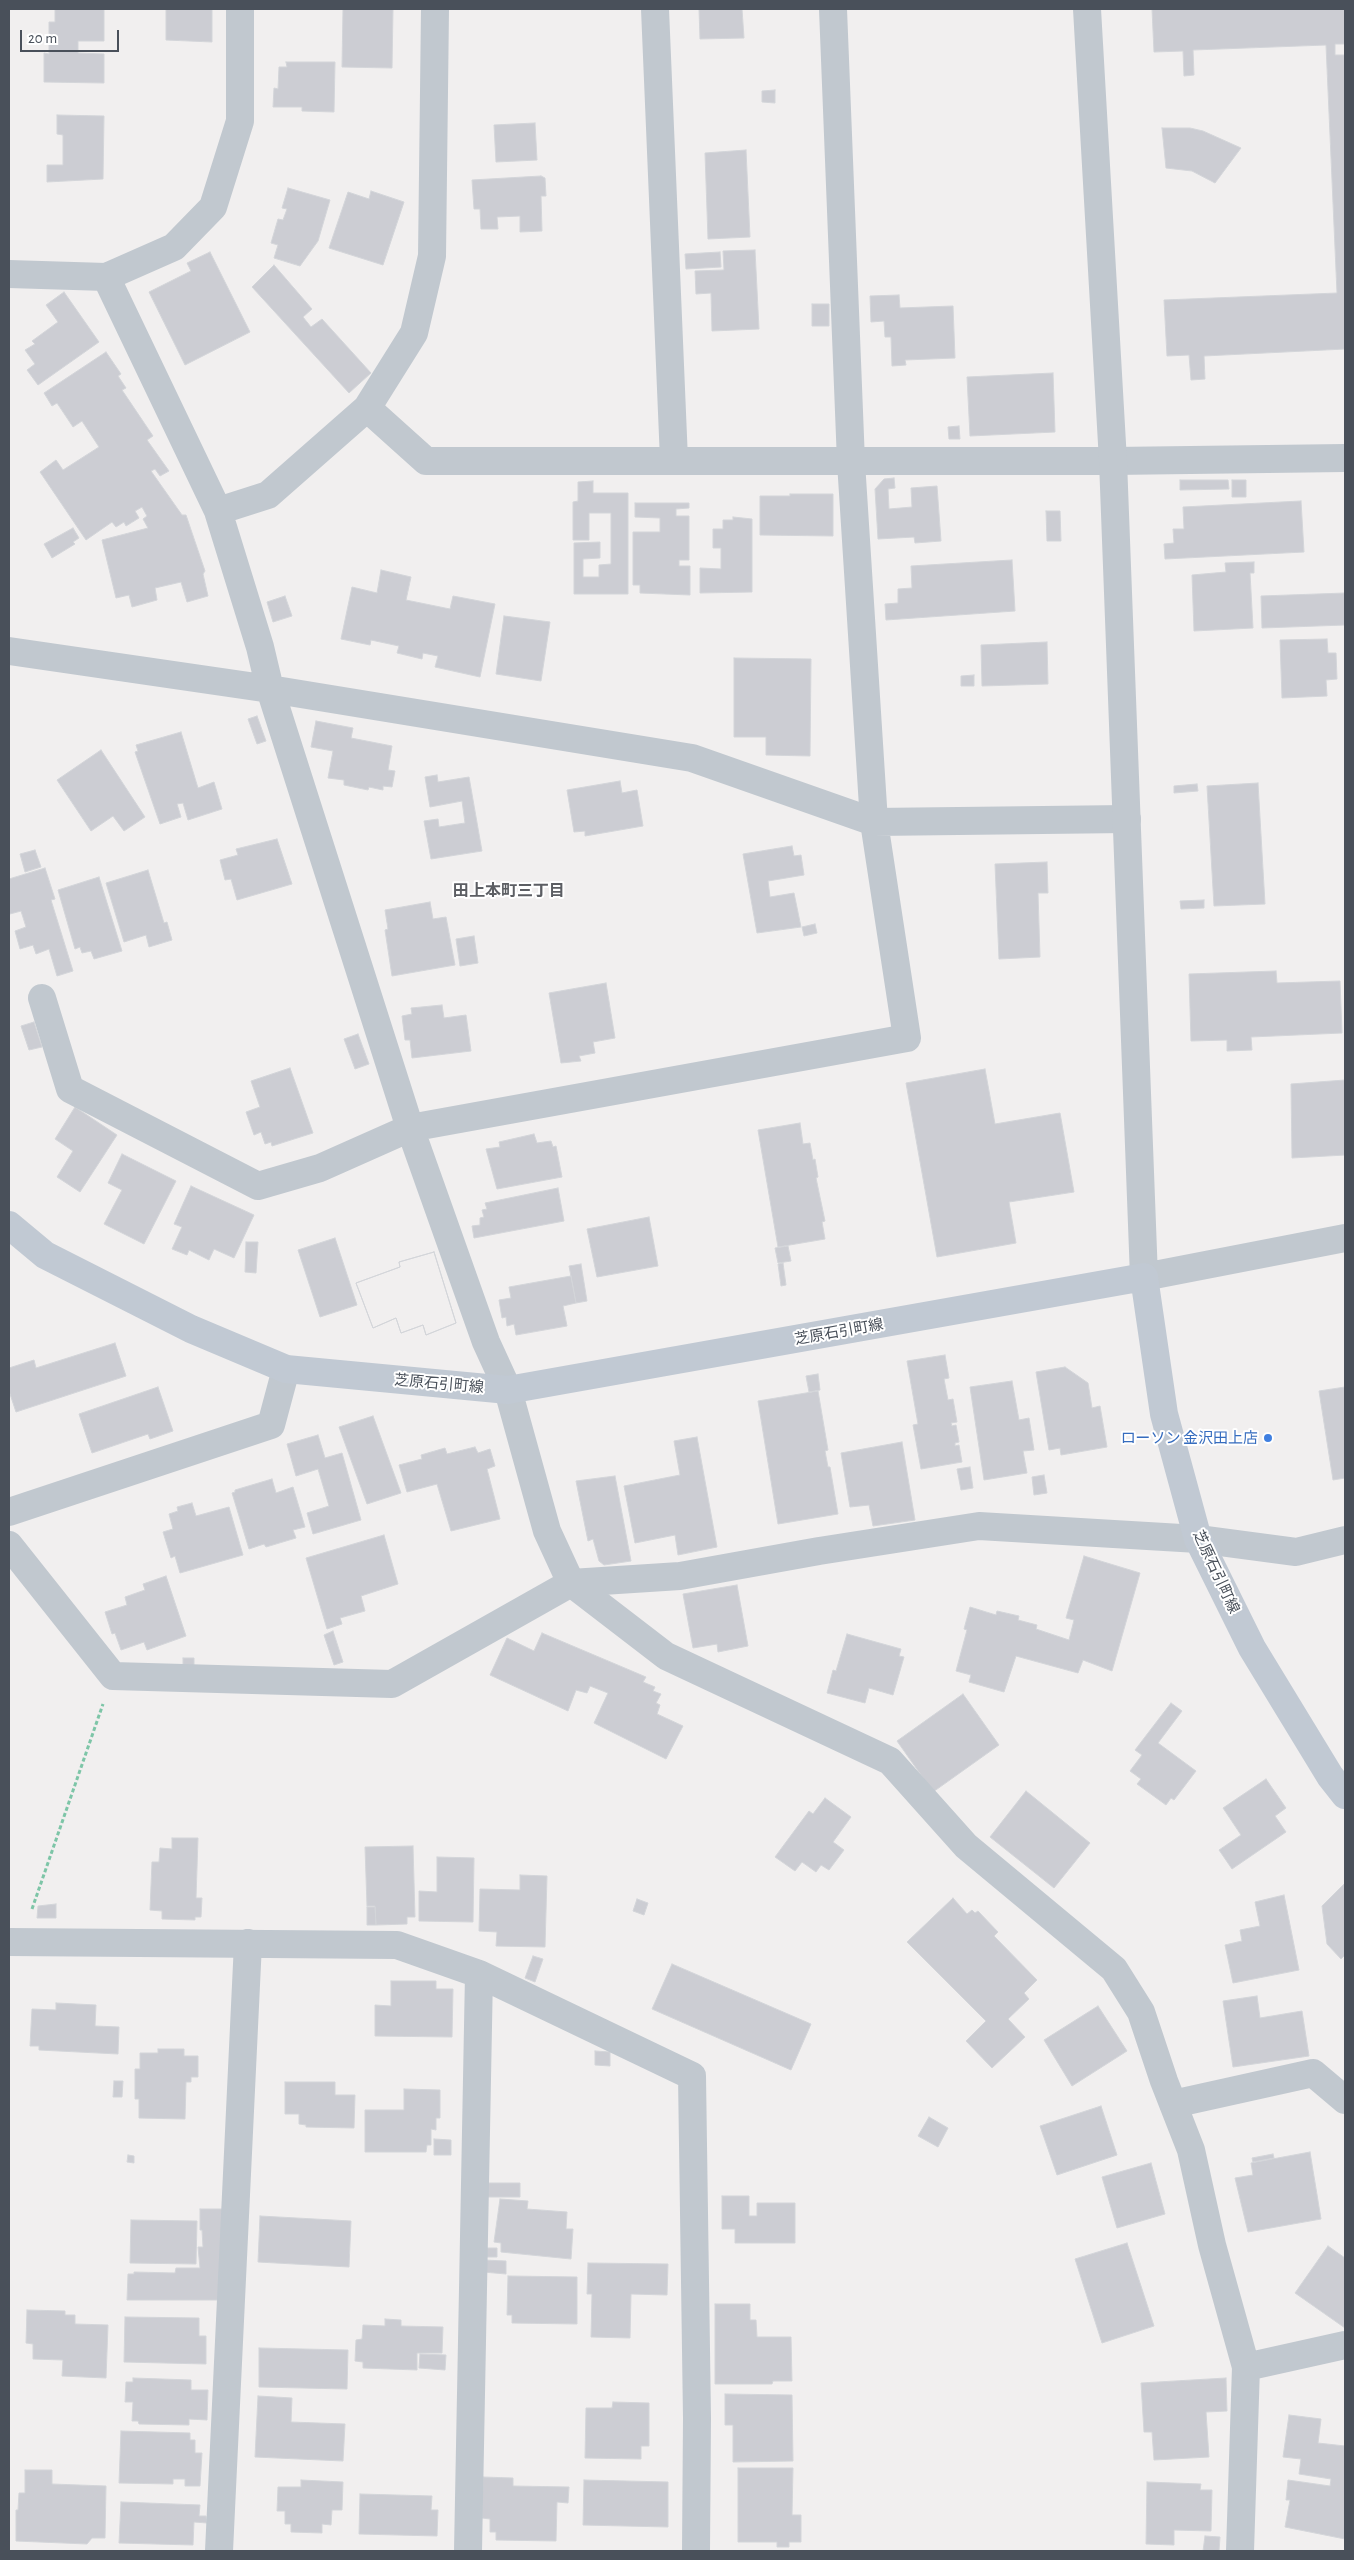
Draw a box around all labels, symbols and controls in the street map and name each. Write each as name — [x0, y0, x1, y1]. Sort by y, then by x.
scale bar — [22, 20, 121, 52]
text: 20 m — [28, 31, 57, 46]
district label: 田上本町三丁目 — [453, 881, 565, 901]
street label: 芝原石引町線 — [793, 1315, 885, 1349]
street label: 芝原石引町線 — [393, 1371, 485, 1397]
place label: ローソン 金沢田上店 — [1121, 1429, 1258, 1447]
marker: ローソン 金沢田上店 — [1262, 1432, 1274, 1444]
street label: 芝原石引町線 — [1189, 1527, 1243, 1617]

